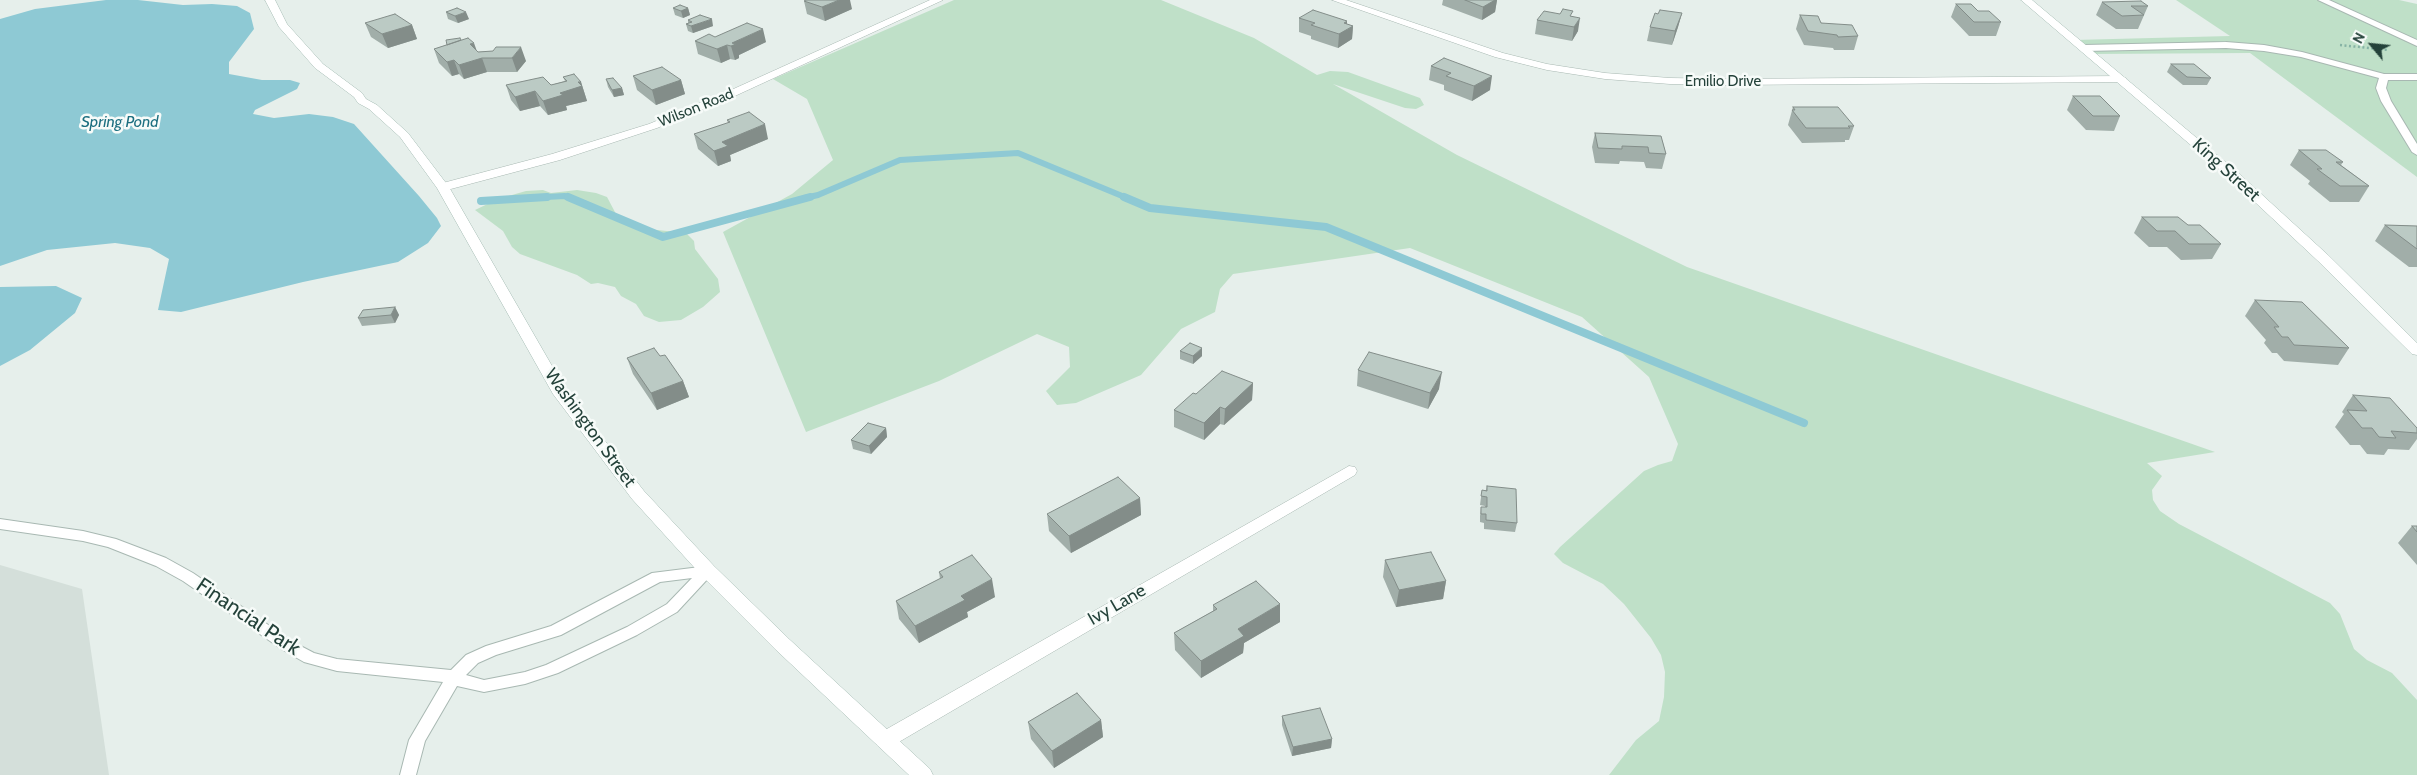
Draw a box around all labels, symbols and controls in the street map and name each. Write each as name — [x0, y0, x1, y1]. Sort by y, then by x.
north arrow — [2347, 20, 2397, 70]
text: N — [2348, 29, 2369, 47]
street label: Emilio Drive — [1685, 73, 1761, 91]
street label: Wilson Road — [656, 85, 736, 131]
water label: Spring Pond — [81, 112, 159, 132]
street label: King Street — [2188, 134, 2264, 206]
street label: Washington Street — [540, 365, 640, 491]
street label: Financial Park — [191, 573, 305, 661]
street label: Ivy Lane — [1084, 580, 1150, 630]

